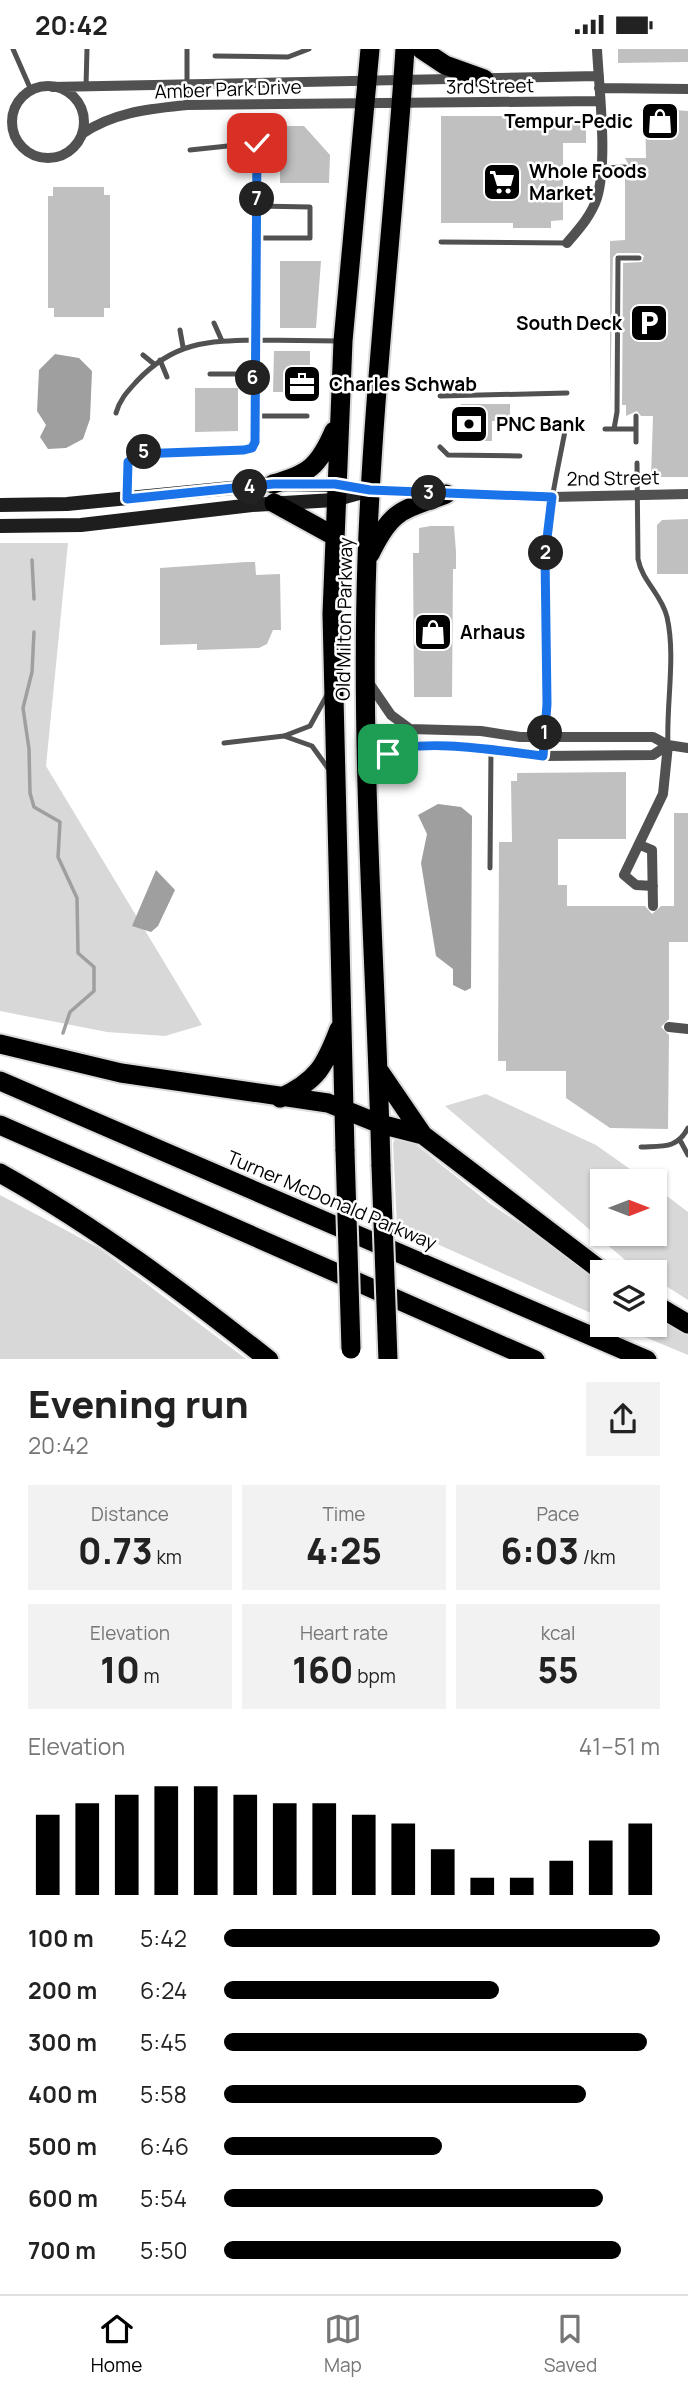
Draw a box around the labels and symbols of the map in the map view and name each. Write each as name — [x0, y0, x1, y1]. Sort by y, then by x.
street label: 3rd Street — [446, 72, 534, 100]
street label: Amber Park Drive — [154, 73, 302, 105]
shop icon: Tempur-Pedic — [639, 100, 681, 142]
place label: Tempur-Pedic — [504, 108, 633, 134]
pin — [227, 113, 287, 173]
place label: Whole Foods Market — [529, 158, 647, 206]
supermarket icon: Whole Foods Market — [481, 161, 523, 203]
pin: 7 — [240, 181, 274, 217]
parking icon: South Deck — [628, 302, 670, 344]
place label: South Deck — [516, 310, 623, 336]
pin: 6 — [236, 361, 270, 395]
office icon: Charles Schwab — [281, 363, 323, 405]
place label: Charles Schwab — [329, 371, 477, 397]
bank icon: PNC Bank — [448, 403, 490, 445]
place label: PNC Bank — [496, 411, 585, 437]
pin: 5 — [127, 435, 162, 469]
street label: 2nd Street — [566, 464, 660, 492]
pin: 4 — [232, 469, 268, 505]
pin: 3 — [412, 475, 446, 511]
pin: 2 — [528, 535, 564, 571]
street label: Old Milton Parkway — [330, 537, 358, 701]
shop icon: Arhaus — [412, 611, 454, 653]
place label: Arhaus — [460, 619, 525, 645]
pin: 1 — [528, 715, 562, 751]
pin — [358, 724, 418, 784]
street label: Turner McDonald Parkway — [223, 1144, 441, 1256]
north arrow — [590, 1169, 667, 1246]

